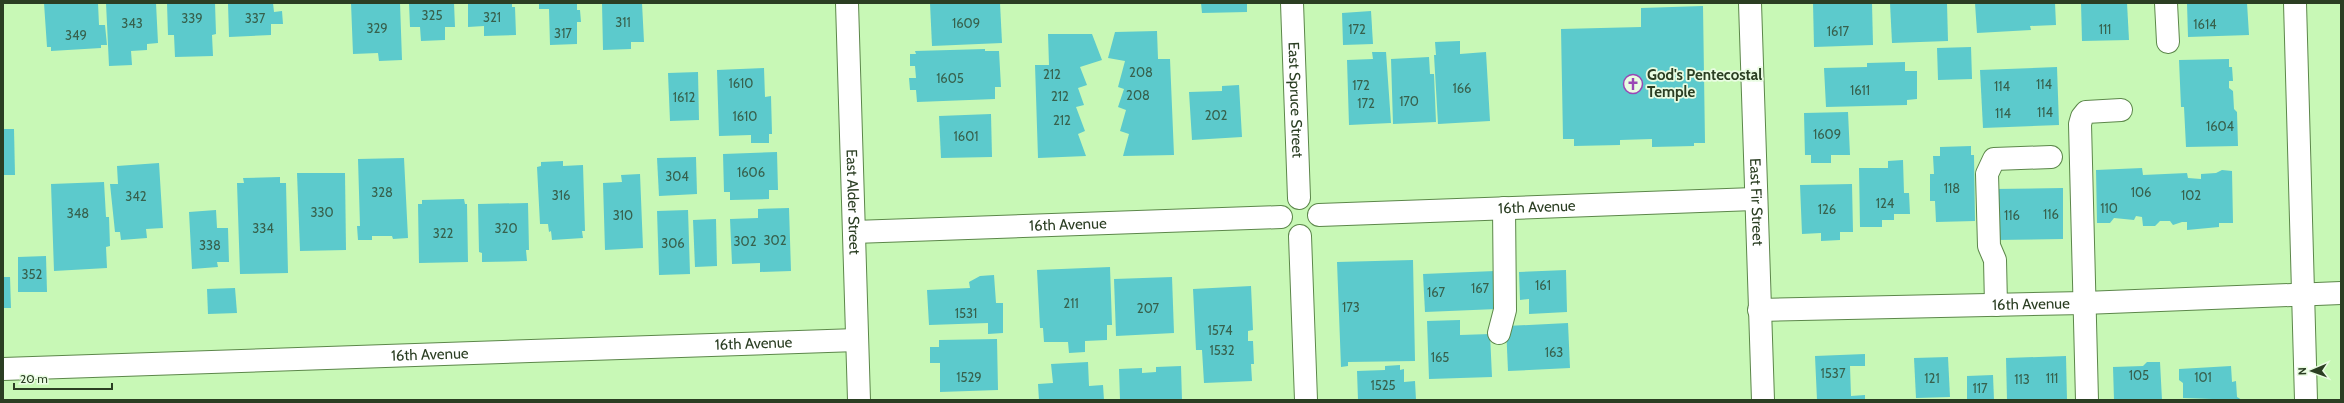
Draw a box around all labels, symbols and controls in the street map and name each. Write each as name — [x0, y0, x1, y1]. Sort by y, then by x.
house number: 325 — [422, 7, 442, 23]
house number: 321 — [483, 9, 501, 25]
house number: 339 — [181, 10, 203, 26]
house number: 337 — [245, 10, 266, 26]
house number: 311 — [615, 14, 631, 30]
house number: 343 — [121, 15, 143, 31]
house number: 1609 — [952, 15, 980, 31]
house number: 1614 — [2193, 16, 2217, 32]
house number: 329 — [366, 20, 388, 36]
house number: 172 — [1348, 21, 1366, 37]
house number: 111 — [2099, 21, 2111, 37]
house number: 1617 — [1827, 23, 1850, 39]
house number: 317 — [554, 25, 572, 41]
house number: 349 — [65, 27, 87, 43]
street label: East Spruce Street — [1284, 42, 1307, 158]
house number: 208 — [1129, 64, 1153, 80]
house number: 212 — [1043, 66, 1061, 82]
place label: God's Pentecostal Temple — [1647, 66, 1762, 101]
house number: 1605 — [936, 70, 964, 86]
church icon: God's Pentecostal Temple — [1622, 73, 1644, 95]
house number: 1610 — [729, 75, 753, 91]
house number: 114 — [2036, 76, 2052, 92]
house number: 172 — [1352, 77, 1370, 93]
house number: 114 — [1994, 78, 2010, 94]
house number: 166 — [1452, 80, 1472, 96]
house number: 1611 — [1850, 82, 1870, 98]
house number: 208 — [1126, 87, 1150, 103]
house number: 212 — [1051, 88, 1069, 104]
house number: 1612 — [673, 89, 695, 105]
house number: 170 — [1399, 93, 1419, 109]
house number: 172 — [1357, 95, 1375, 111]
house number: 114 — [2037, 104, 2053, 120]
house number: 114 — [1995, 105, 2011, 121]
house number: 202 — [1205, 107, 1228, 123]
house number: 1610 — [733, 108, 757, 124]
house number: 212 — [1053, 112, 1071, 128]
house number: 1604 — [2206, 118, 2235, 134]
house number: 1609 — [1813, 126, 1841, 142]
house number: 1601 — [954, 128, 978, 144]
street label: East Alder Street — [842, 149, 864, 255]
street label: East Fir Street — [1746, 158, 1767, 246]
house number: 1606 — [737, 164, 765, 180]
house number: 304 — [665, 168, 689, 184]
house number: 118 — [1944, 180, 1960, 196]
house number: 328 — [371, 184, 393, 200]
house number: 106 — [2131, 184, 2151, 200]
house number: 316 — [552, 187, 570, 203]
house number: 102 — [2181, 187, 2201, 203]
house number: 342 — [125, 188, 147, 204]
house number: 124 — [1876, 195, 1895, 211]
street label: 16th Avenue — [1498, 197, 1576, 217]
house number: 110 — [2100, 200, 2118, 216]
house number: 126 — [1818, 201, 1836, 217]
house number: 330 — [310, 204, 334, 220]
house number: 348 — [67, 205, 89, 221]
house number: 116 — [2043, 206, 2059, 222]
house number: 310 — [613, 207, 633, 223]
house number: 116 — [2004, 207, 2020, 223]
street label: 16th Avenue — [1029, 214, 1107, 235]
house number: 334 — [252, 220, 274, 236]
house number: 320 — [495, 220, 517, 236]
house number: 322 — [433, 225, 454, 241]
house number: 302 — [764, 232, 787, 248]
house number: 302 — [734, 233, 757, 249]
house number: 306 — [661, 235, 685, 251]
house number: 338 — [199, 237, 221, 253]
house number: 352 — [22, 266, 43, 282]
house number: 161 — [1535, 277, 1551, 293]
house number: 167 — [1471, 280, 1489, 296]
house number: 167 — [1427, 284, 1445, 300]
street label: 16th Avenue — [1992, 294, 2070, 314]
house number: 211 — [1063, 295, 1079, 311]
house number: 173 — [1342, 299, 1360, 315]
house number: 207 — [1137, 300, 1160, 316]
house number: 1531 — [955, 305, 977, 321]
house number: 1574 — [1208, 322, 1233, 338]
street label: 16th Avenue — [714, 333, 793, 354]
house number: 1532 — [1209, 342, 1235, 358]
street label: 16th Avenue — [391, 344, 469, 365]
house number: 163 — [1545, 344, 1563, 360]
house number: 165 — [1431, 349, 1449, 365]
north arrow — [2292, 351, 2332, 391]
scale bar — [14, 365, 112, 391]
house number: 1537 — [1821, 365, 1846, 381]
house number: 105 — [2129, 367, 2149, 383]
text: N — [2295, 367, 2309, 375]
house number: 1529 — [956, 369, 982, 385]
house number: 101 — [2194, 369, 2212, 385]
house number: 121 — [1924, 370, 1940, 386]
house number: 111 — [2046, 370, 2058, 386]
text: 20 m — [20, 371, 48, 386]
house number: 113 — [2014, 371, 2030, 387]
house number: 1525 — [1370, 377, 1396, 393]
house number: 117 — [1972, 380, 1988, 396]

